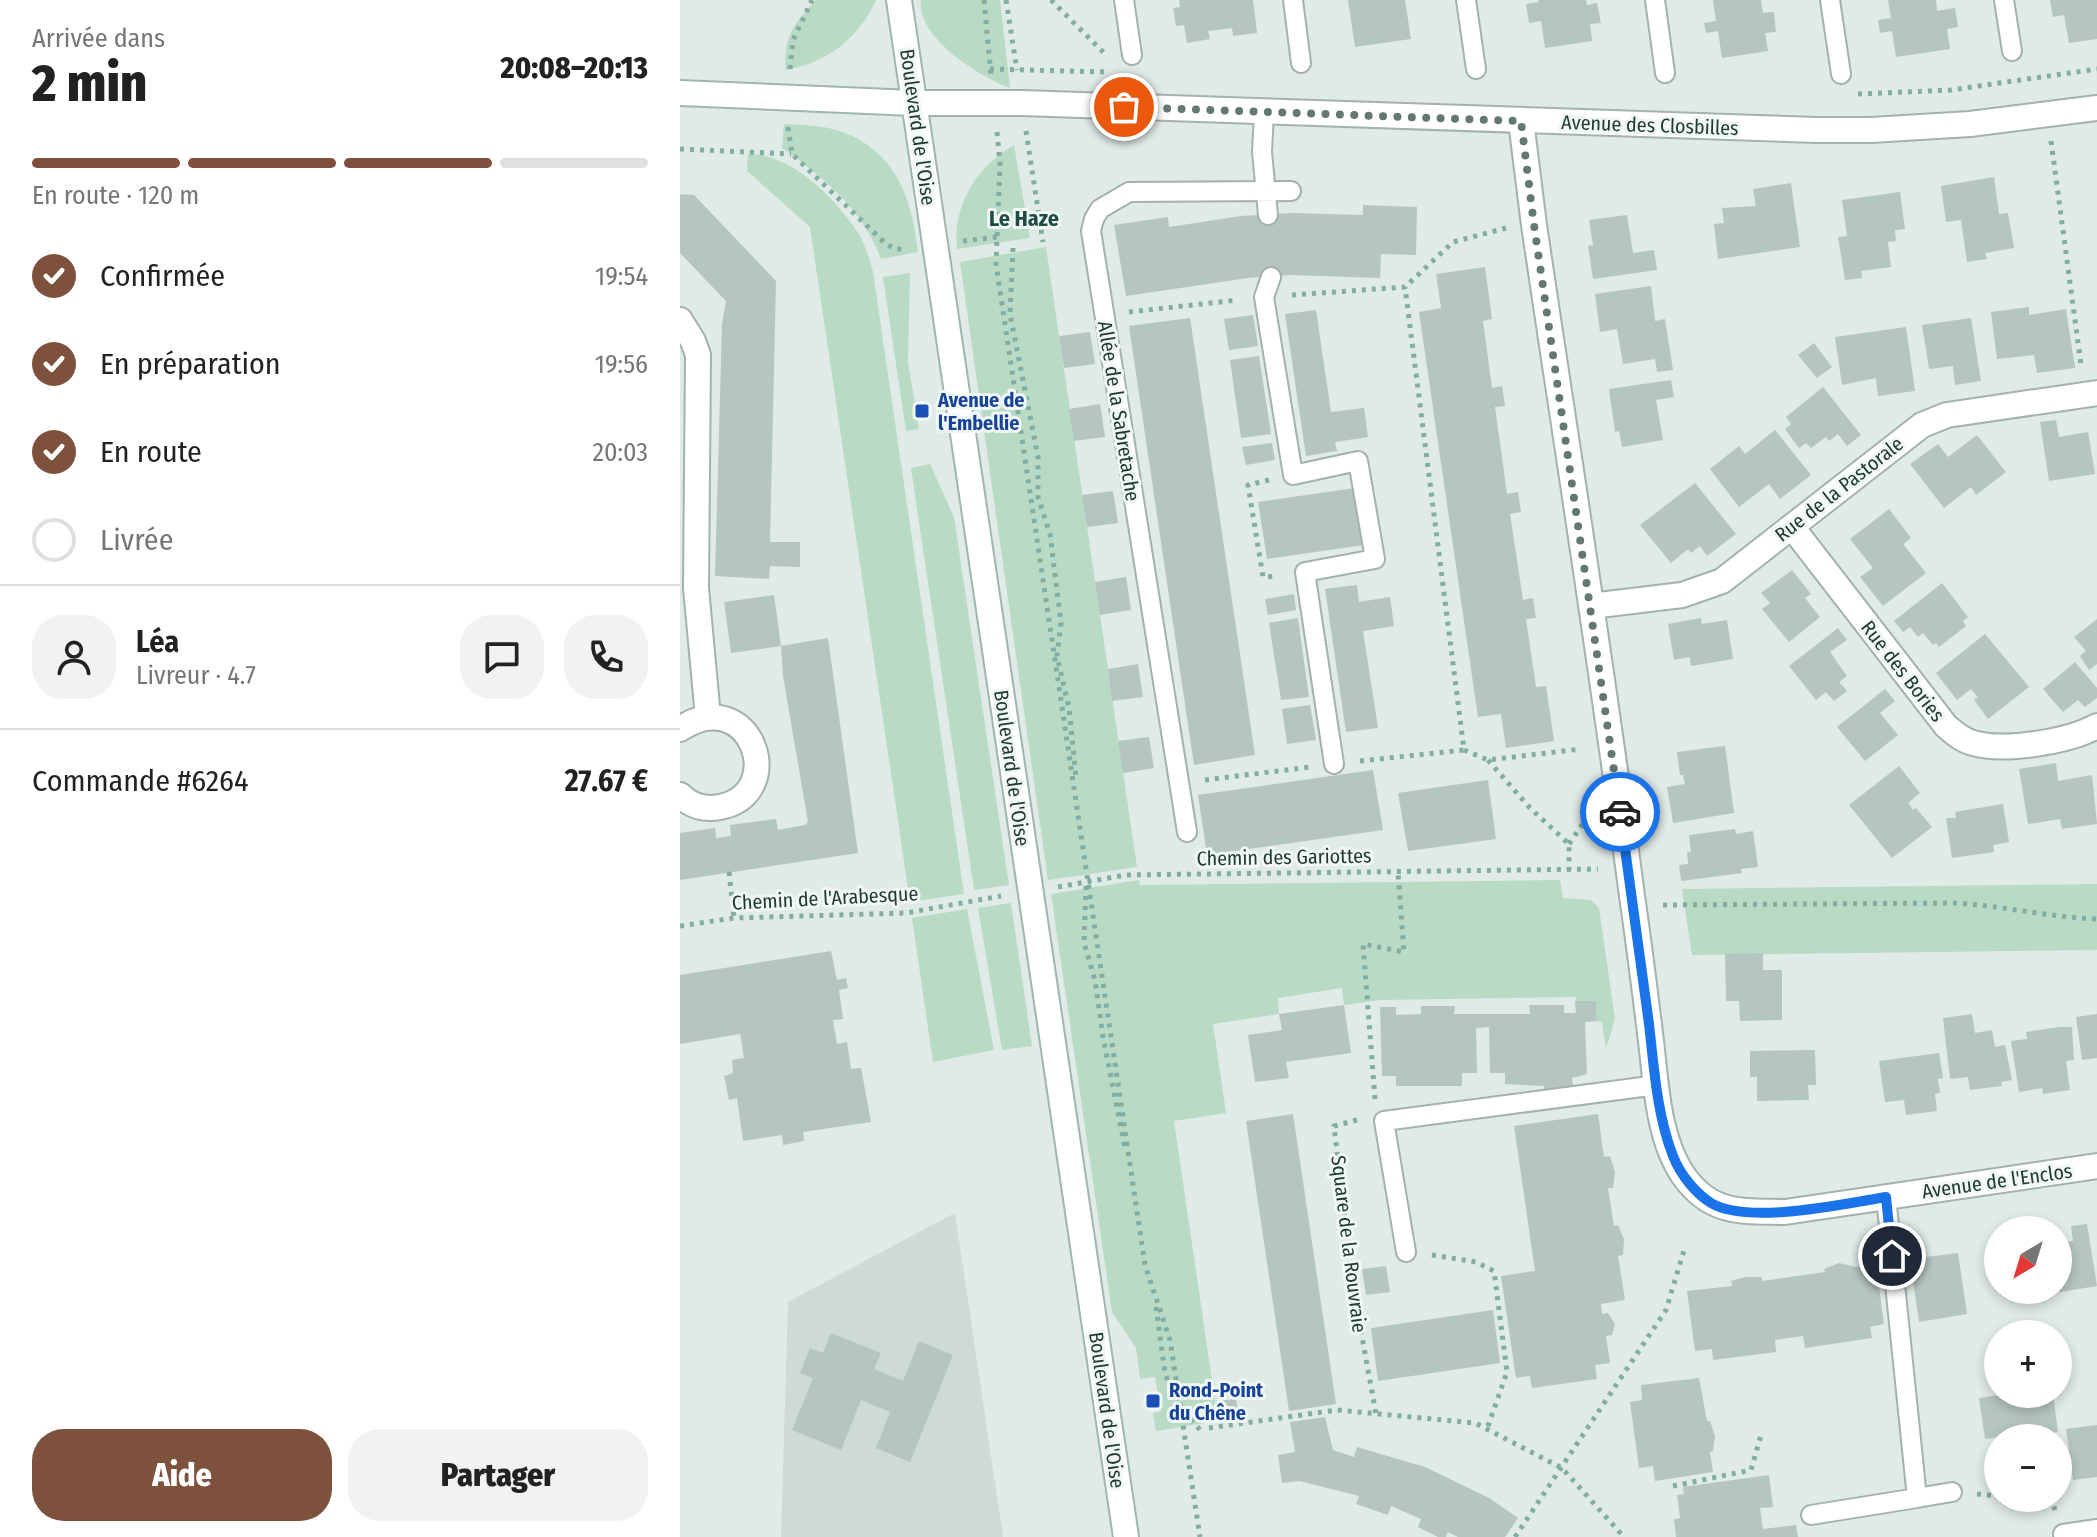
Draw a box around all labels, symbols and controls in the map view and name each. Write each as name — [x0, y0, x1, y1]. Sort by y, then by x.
text: Arrivée dans — [32, 23, 165, 54]
street label: Boulevard de l'Oise — [895, 47, 941, 207]
text: 20:08–20:13 — [501, 50, 648, 86]
text: 2 min — [32, 52, 147, 115]
pin — [1090, 73, 1158, 141]
icon: bag — [1102, 85, 1146, 129]
street label: Avenue des Closbilles — [1561, 110, 1739, 140]
text: En route · 120 m — [32, 180, 199, 211]
district label: Le Haze — [989, 205, 1059, 232]
icon: check — [32, 254, 76, 298]
text: Confirmée — [100, 258, 225, 294]
text: 19:54 — [595, 261, 648, 292]
street label: Allée de la Sabretache — [1093, 319, 1145, 503]
icon: check — [32, 342, 76, 386]
text: En préparation — [100, 346, 281, 382]
text: 19:56 — [595, 349, 648, 380]
place label: Avenue de l'Embellie — [937, 388, 1024, 435]
marker: Avenue de l'Embellie — [913, 402, 931, 420]
icon: check — [32, 430, 76, 474]
street label: Rue de la Pastorale — [1770, 431, 1908, 547]
text: En route — [100, 434, 202, 470]
text: 20:03 — [592, 437, 648, 468]
text: Livrée — [100, 522, 173, 558]
button: person — [32, 615, 116, 699]
button: chat — [460, 615, 544, 699]
button: phone — [564, 615, 648, 699]
street label: Rue des Bories — [1856, 616, 1950, 726]
text: Léa — [136, 624, 179, 660]
text: Livreur · 4.7 — [136, 660, 256, 691]
street label: Boulevard de l'Oise — [989, 688, 1035, 848]
text: Commande #6264 — [32, 763, 248, 799]
text: 27.67 € — [565, 763, 648, 799]
courier — [1580, 772, 1660, 852]
icon: car — [1598, 790, 1642, 834]
street label: Chemin des Gariottes — [1196, 843, 1372, 871]
street label: Chemin de l'Arabesque — [731, 881, 919, 915]
street label: Square de la Rouvraie — [1326, 1154, 1372, 1334]
street label: Avenue de l'Enclos — [1920, 1159, 2074, 1203]
north arrow — [1984, 1216, 2072, 1304]
map controls — [1984, 1216, 2072, 1512]
pin — [1858, 1222, 1926, 1290]
icon: home — [1870, 1234, 1914, 1278]
button: + — [1984, 1320, 2072, 1408]
street label: Boulevard de l'Oise — [1084, 1330, 1130, 1490]
place label: Rond-Point du Chêne — [1169, 1378, 1264, 1425]
marker: Rond-Point du Chêne — [1144, 1392, 1162, 1410]
button: − — [1984, 1424, 2072, 1512]
button: Aide — [32, 1429, 332, 1521]
button: Partager — [348, 1429, 648, 1521]

